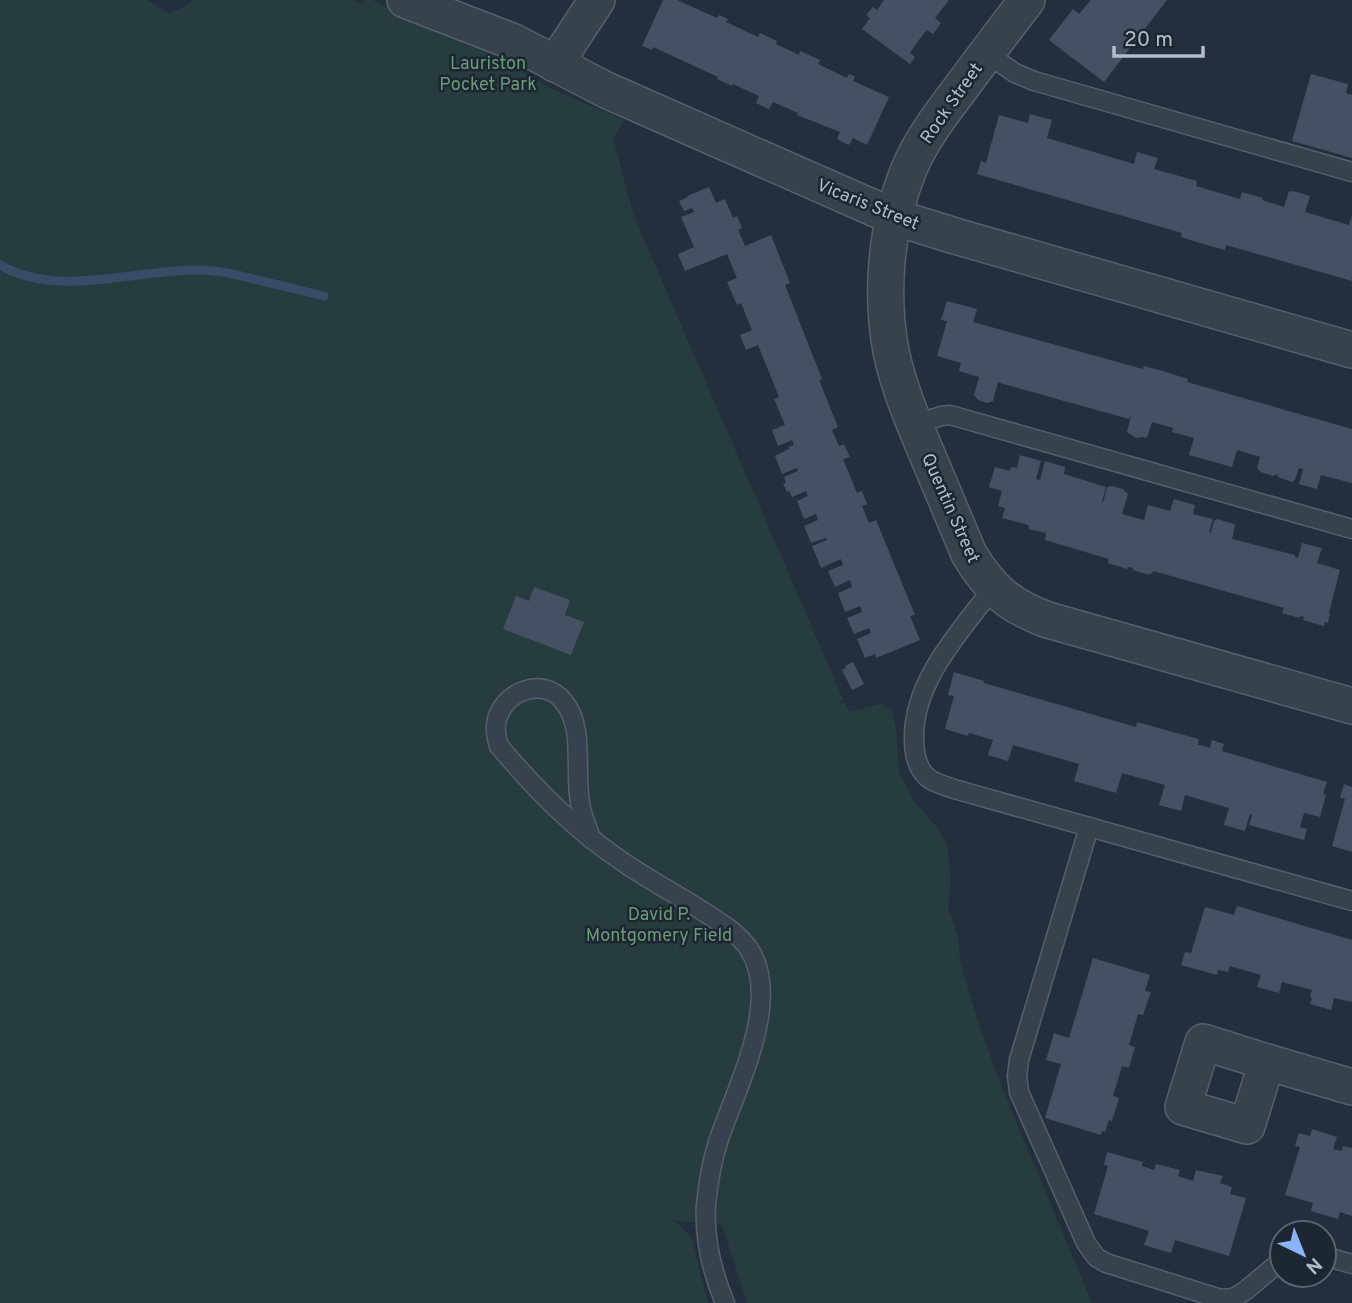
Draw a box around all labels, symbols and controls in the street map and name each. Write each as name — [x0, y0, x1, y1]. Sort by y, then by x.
scale bar — [1114, 14, 1203, 58]
text: 20 m — [1124, 27, 1173, 54]
park label: Lauriston Pocket Park — [439, 53, 537, 97]
street label: Rock Street — [916, 59, 989, 149]
street label: Vicaris Street — [813, 174, 922, 236]
street label: Quentin Street — [915, 450, 984, 567]
park label: David P. Montgomery Field — [586, 904, 732, 948]
north arrow — [1268, 1219, 1338, 1289]
text: N — [1300, 1252, 1326, 1278]

